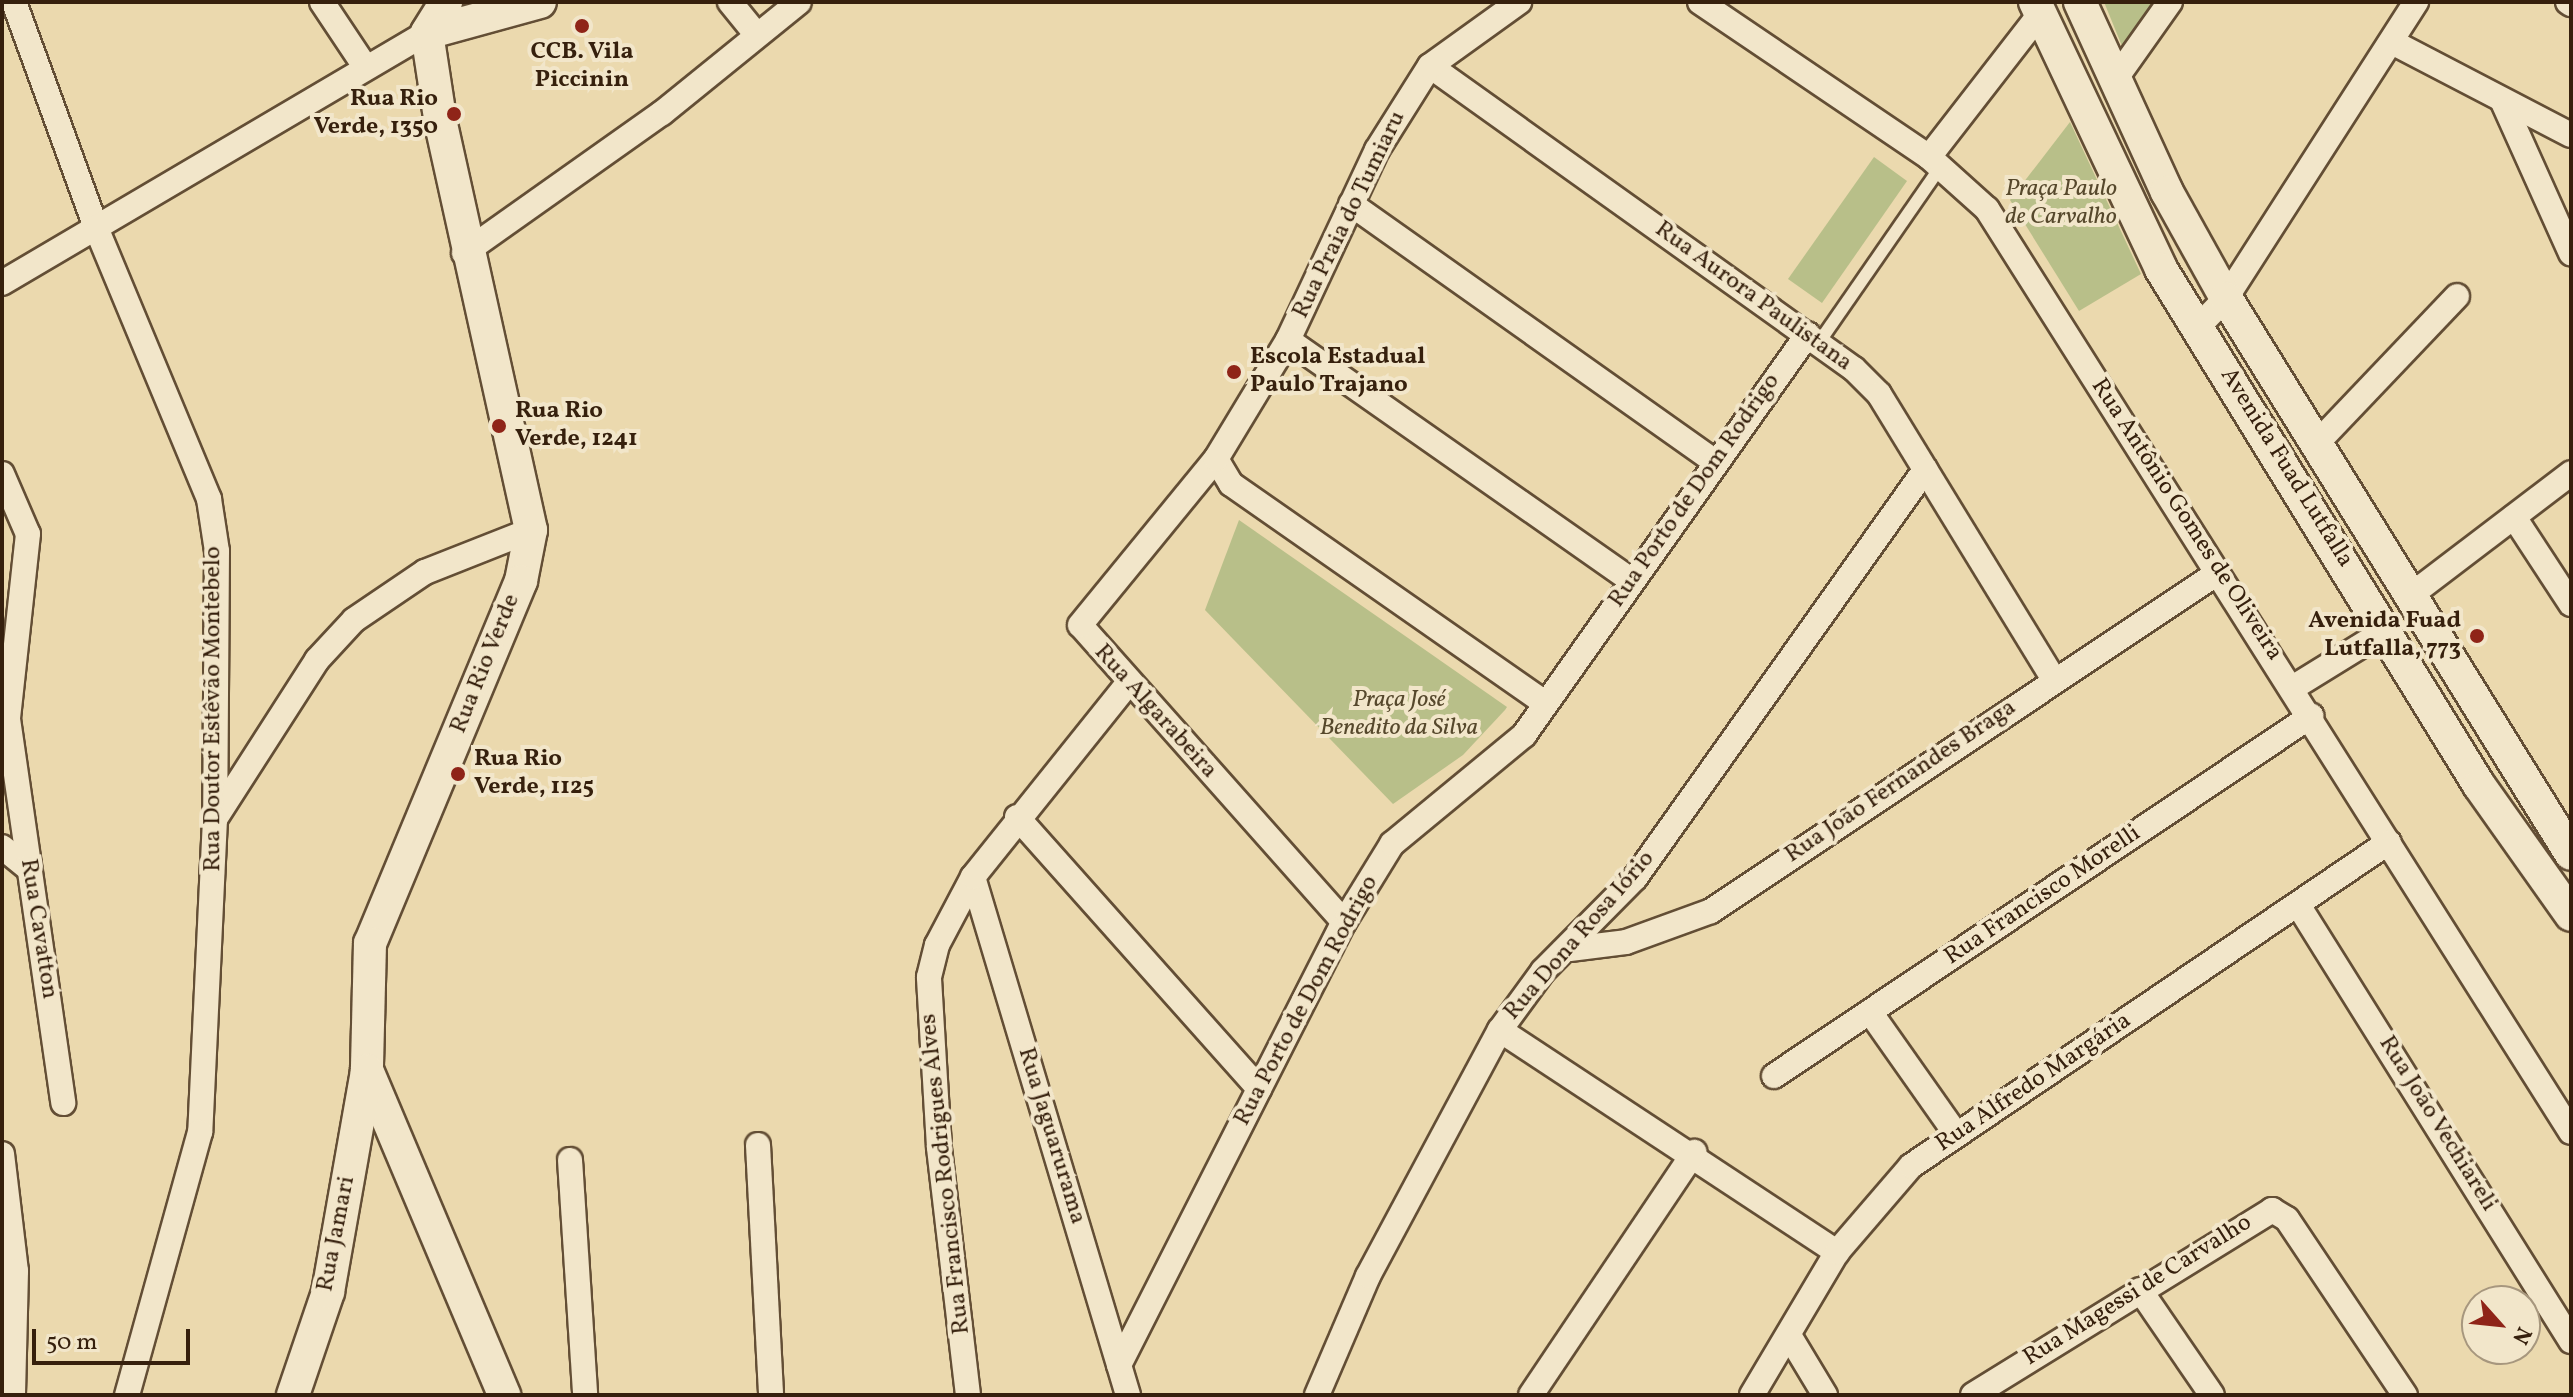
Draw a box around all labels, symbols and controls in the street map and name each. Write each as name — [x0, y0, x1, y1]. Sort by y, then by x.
marker: CCB. Vila Piccinin — [573, 17, 591, 35]
place label: CCB. Vila Piccinin — [530, 39, 634, 95]
place label: Rua Rio Verde, 1350 — [313, 86, 438, 142]
marker: Rua Rio Verde, 1350 — [445, 105, 463, 123]
street label: Rua Praia do Tumiaru — [1287, 106, 1413, 324]
park label: Praça Paulo de Carvalho — [2005, 176, 2117, 232]
street label: Rua Aurora Paulistana — [1649, 216, 1857, 378]
place label: Escola Estadual Paulo Trajano — [1250, 344, 1425, 400]
marker: Escola Estadual Paulo Trajano — [1225, 363, 1243, 381]
street label: Avenida Fuad Lutfalla — [2213, 363, 2359, 573]
street label: Rua Porto de Dom Rodrigo — [1603, 368, 1787, 614]
street label: Rua Antônio Gomes de Oliveira — [2084, 373, 2288, 667]
place label: Rua Rio Verde, 1241 — [515, 398, 638, 454]
marker: Rua Rio Verde, 1241 — [490, 417, 508, 435]
street label: Rua Doutor Estêvão Montebelo — [200, 546, 228, 872]
street label: Rua Rio Verde — [445, 590, 527, 738]
place label: Avenida Fuad Lutfalla, 773 — [2308, 608, 2461, 664]
marker: Avenida Fuad Lutfalla, 773 — [2468, 627, 2486, 645]
street label: Rua Algarabeira — [1087, 639, 1223, 785]
park label: Praça José Benedito da Silva — [1320, 687, 1478, 743]
street label: Rua João Fernandes Braga — [1780, 694, 2022, 870]
place label: Rua Rio Verde, 1125 — [474, 746, 594, 802]
marker: Rua Rio Verde, 1125 — [449, 765, 467, 783]
street label: Rua Francisco Morelli — [1940, 820, 2146, 972]
street label: Rua Dona Rosa Iório — [1499, 845, 1661, 1027]
street label: Rua Cavatton — [13, 857, 63, 1001]
street label: Rua Porto de Dom Rodrigo — [1229, 871, 1385, 1131]
street label: Rua Alfredo Margária — [1931, 1007, 2137, 1159]
street label: Rua Francisco Rodrigues Alves — [915, 1012, 977, 1336]
street label: Rua João Vechiareli — [2371, 1031, 2503, 1217]
street label: Rua Jaguarurama — [1010, 1044, 1092, 1228]
street label: Rua Jamari — [312, 1174, 362, 1294]
street label: Rua Magessi de Carvalho — [2019, 1209, 2257, 1373]
north arrow — [2461, 1285, 2541, 1365]
scale bar — [36, 1313, 194, 1363]
text: N — [2504, 1321, 2538, 1349]
text: 50 m — [46, 1326, 98, 1360]

